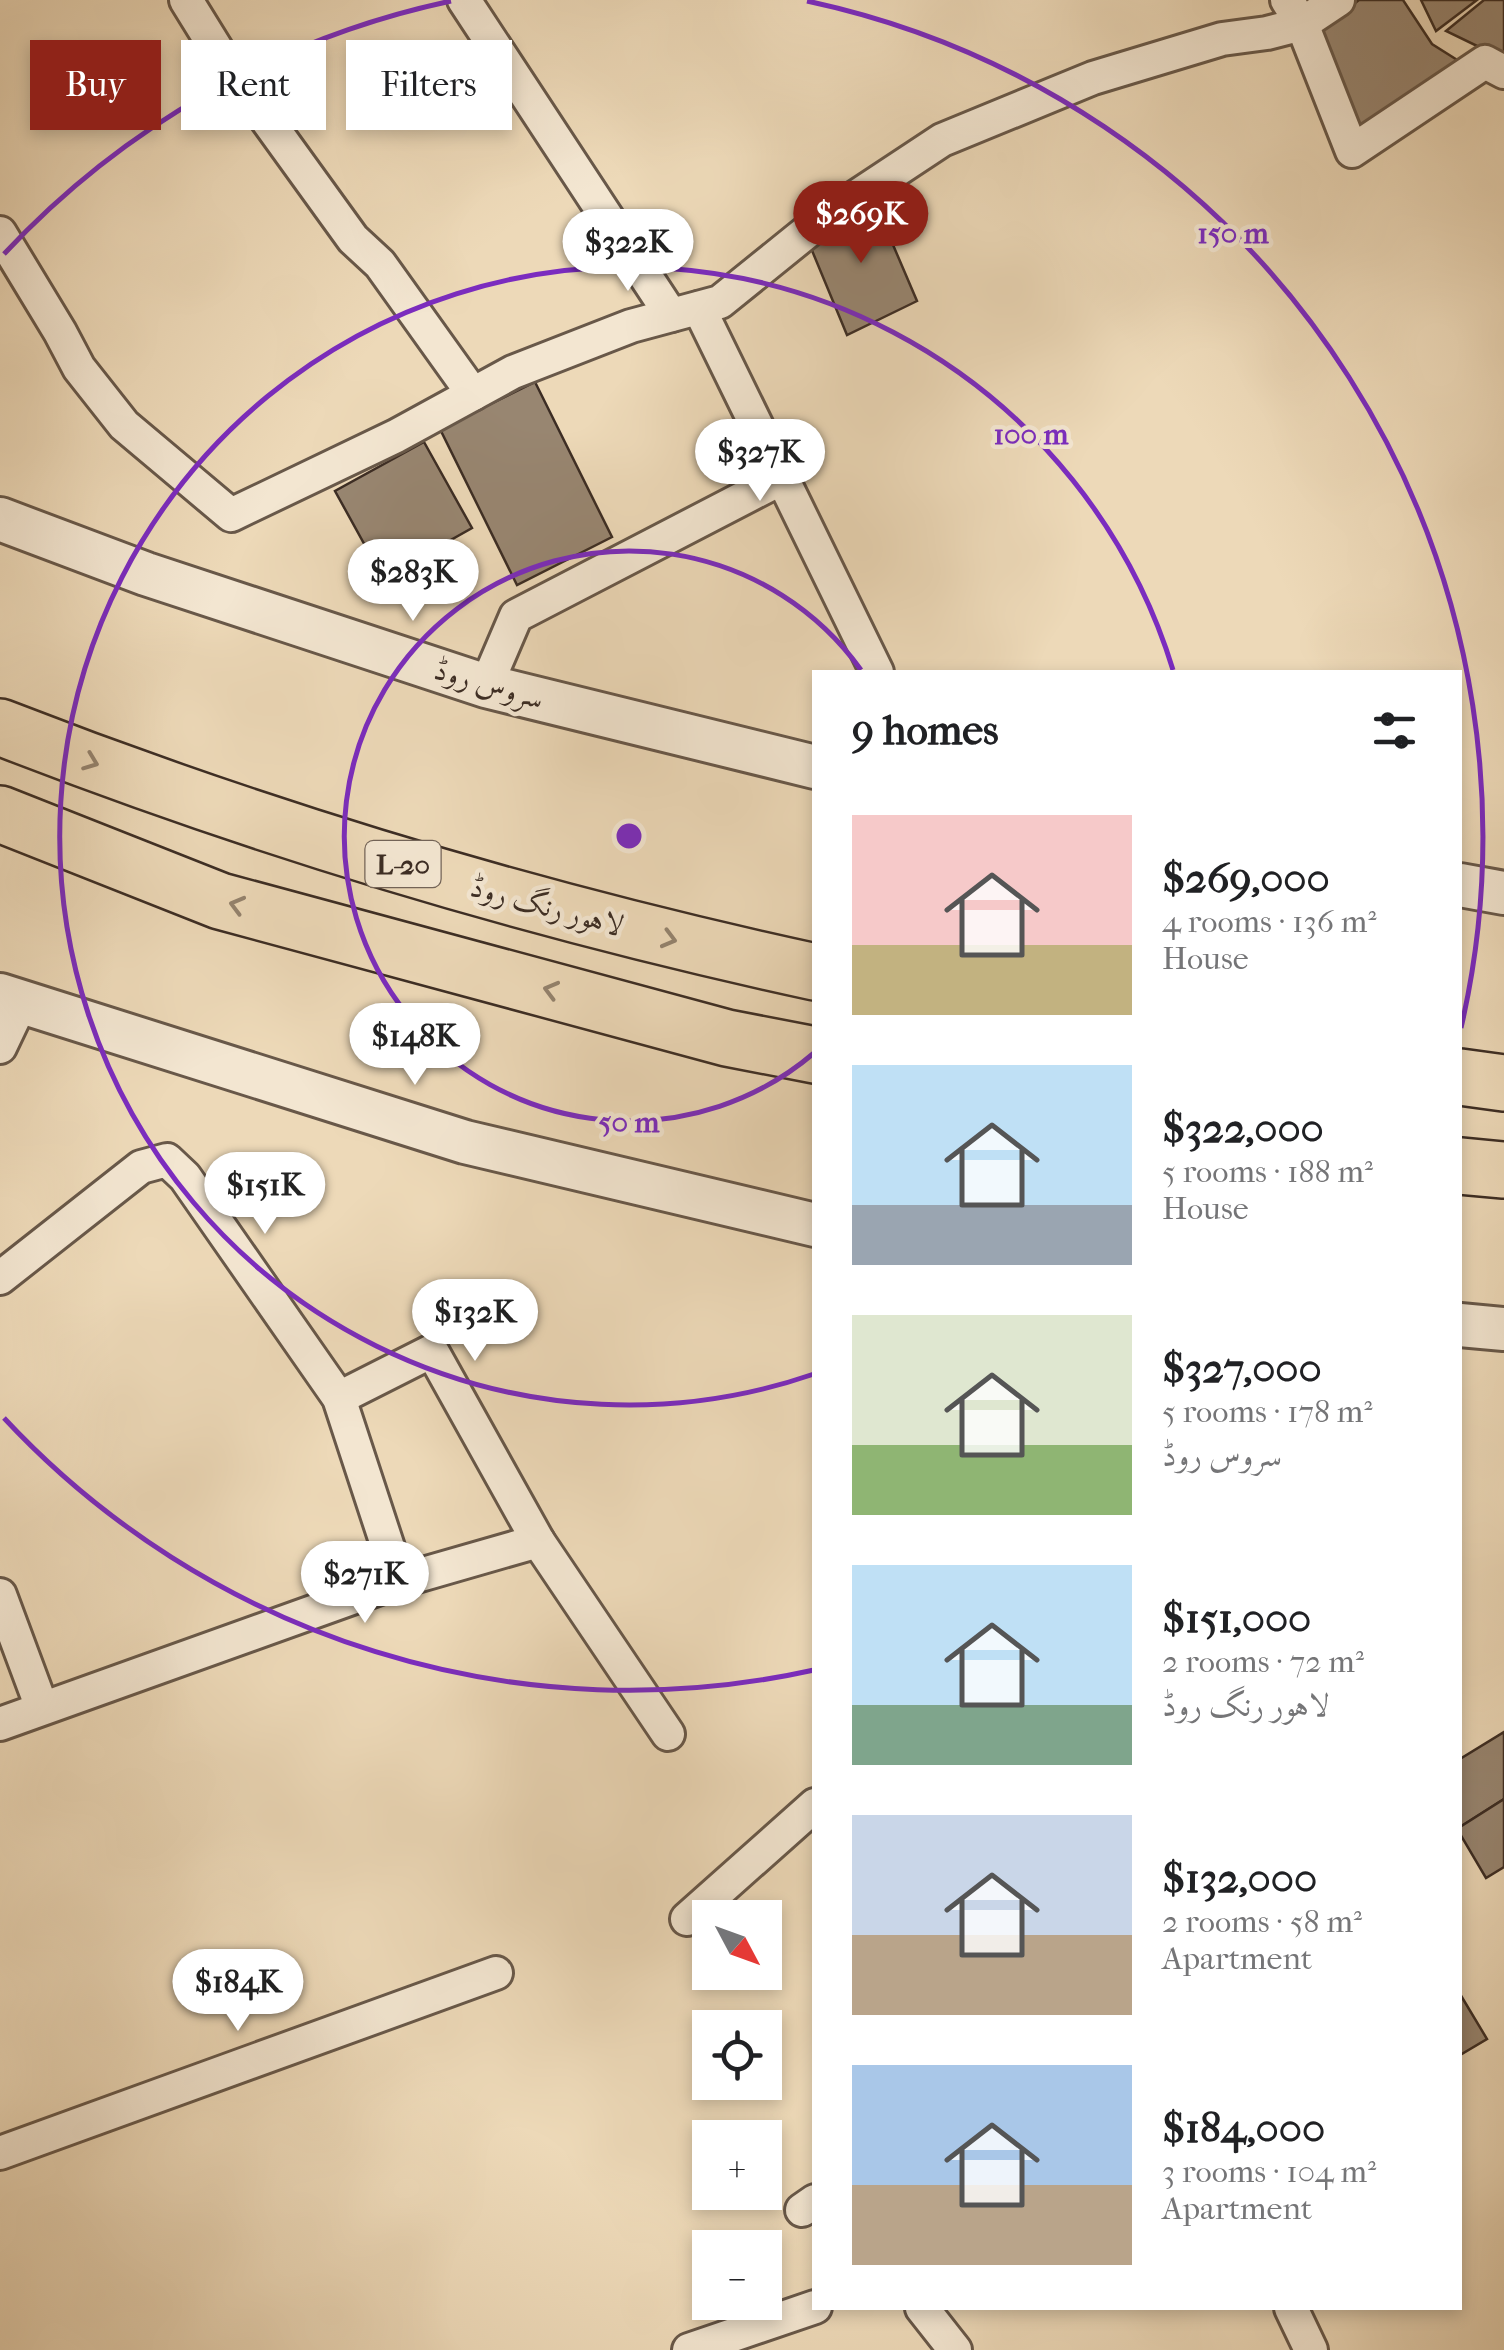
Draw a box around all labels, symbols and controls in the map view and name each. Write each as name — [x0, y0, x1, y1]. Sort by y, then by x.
chip: Buy — [30, 40, 161, 130]
chip: Rent — [181, 40, 326, 130]
chip: Filters — [346, 40, 512, 130]
pin: $269K — [791, 181, 931, 266]
text: $269K — [815, 195, 907, 232]
pin: $322K — [558, 209, 698, 294]
text: 150 m — [1197, 216, 1270, 251]
text: $322K — [585, 223, 671, 260]
text: 100 m — [993, 417, 1070, 452]
pin: $327K — [690, 419, 830, 504]
text: $327K — [717, 433, 803, 470]
pin: $283K — [343, 539, 483, 624]
text: $283K — [370, 553, 456, 590]
street label: سروس روڈ — [429, 652, 548, 719]
icon: filters — [1367, 703, 1422, 758]
text: 9 homes — [852, 706, 999, 755]
one-way arrow — [81, 751, 98, 771]
centre of rings — [611, 818, 647, 854]
road number: L-20 — [366, 841, 440, 887]
text: $269,000 — [1162, 854, 1330, 903]
icon: home — [932, 855, 1052, 975]
street label: لاہور رنگ روڈ — [466, 867, 628, 945]
one-way arrow — [229, 896, 246, 917]
text: 4 rooms · 136 m² — [1162, 903, 1376, 940]
one-way arrow — [660, 928, 677, 949]
text: House — [1162, 940, 1249, 977]
one-way arrow — [542, 981, 560, 1002]
pin: $148K — [345, 1003, 485, 1088]
text: $148K — [371, 1017, 459, 1054]
text: $322,000 — [1162, 1104, 1324, 1153]
text: 50 m — [599, 1105, 660, 1140]
icon: home — [932, 1105, 1052, 1225]
pin: $151K — [195, 1152, 335, 1237]
text: 5 rooms · 188 m² — [1162, 1153, 1373, 1190]
text: $151K — [226, 1166, 304, 1203]
text: House — [1162, 1190, 1249, 1227]
pin: $132K — [405, 1279, 545, 1364]
text: $132K — [434, 1293, 516, 1330]
text: $327,000 — [1162, 1344, 1322, 1393]
icon: home — [932, 1355, 1052, 1475]
text: 5 rooms · 178 m² — [1162, 1393, 1372, 1430]
text: سروس روڈ — [1162, 1437, 1282, 1474]
pin: $271K — [295, 1541, 435, 1626]
text: $271K — [323, 1555, 407, 1592]
text: $151,000 — [1162, 1594, 1311, 1643]
icon: home — [932, 1605, 1052, 1725]
text: 2 rooms · 72 m² — [1162, 1643, 1364, 1680]
text: لاہور رنگ روڈ — [1162, 1687, 1330, 1724]
text: $132,000 — [1162, 1854, 1317, 1903]
icon: home — [932, 1855, 1052, 1975]
north arrow — [692, 1900, 782, 1990]
map controls — [692, 1900, 782, 2320]
text: 2 rooms · 58 m² — [1162, 1903, 1362, 1940]
text: Apartment — [1162, 1940, 1312, 1977]
pin: $184K — [168, 1949, 308, 2034]
text: $184K — [194, 1963, 282, 2000]
button: locate — [692, 2010, 782, 2100]
text: $184,000 — [1162, 2104, 1325, 2153]
icon: home — [932, 2105, 1052, 2225]
button: + — [692, 2120, 782, 2210]
text: 3 rooms · 104 m² — [1162, 2153, 1376, 2190]
text: Apartment — [1162, 2190, 1312, 2227]
button: − — [692, 2230, 782, 2320]

